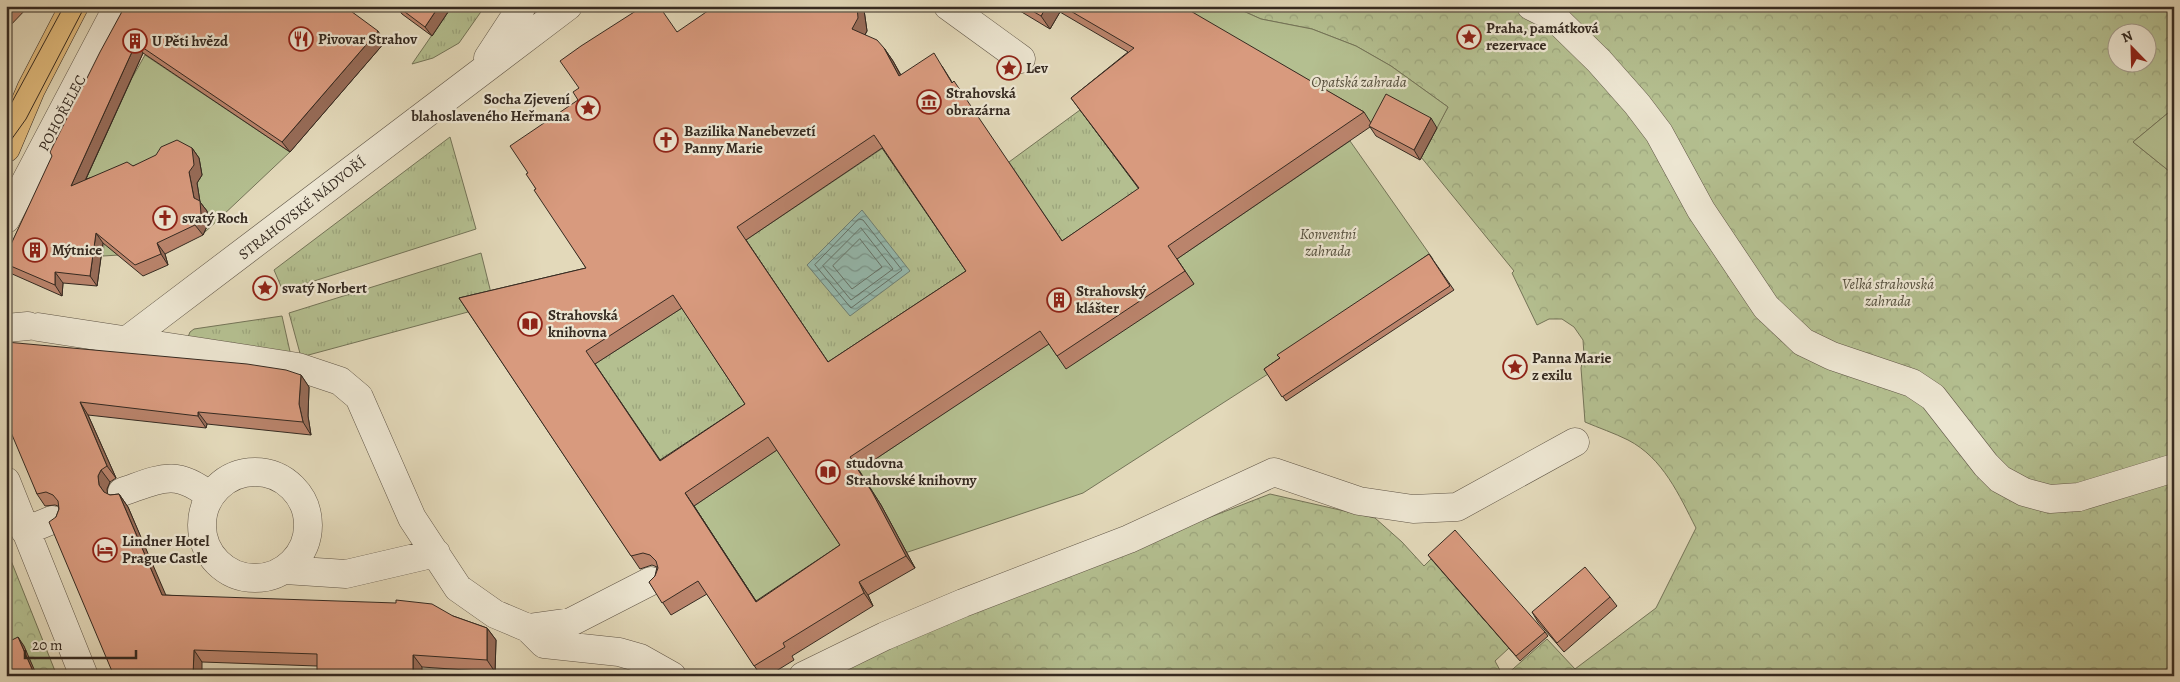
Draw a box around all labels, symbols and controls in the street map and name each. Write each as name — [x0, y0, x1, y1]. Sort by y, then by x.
place label: Praha, památková rezervace — [1486, 18, 1599, 55]
north arrow — [2108, 22, 2158, 72]
place icon: Praha, památková rezervace — [1456, 24, 1482, 50]
restaurant icon: Pivovar Strahov — [288, 26, 314, 52]
text: N — [2119, 26, 2136, 47]
building icon: U Pěti hvězd — [122, 28, 148, 54]
place label: Pivovar Strahov — [318, 29, 418, 49]
place label: U Pěti hvězd — [152, 31, 229, 51]
place icon: Lev — [996, 55, 1022, 81]
place label: Lev — [1026, 58, 1049, 78]
street label: POHOŘELEC — [34, 71, 90, 155]
park label: Opatská zahrada — [1311, 72, 1407, 92]
place label: Strahovská obrazárna — [946, 83, 1017, 120]
place label: Socha Zjevení blahoslaveného Heřmana — [410, 89, 571, 126]
museum icon: Strahovská obrazárna — [916, 89, 942, 115]
place icon: Socha Zjevení blahoslaveného Heřmana — [575, 95, 601, 121]
place label: Bazilika Nanebevzetí Panny Marie — [684, 121, 816, 158]
church icon: Bazilika Nanebevzetí Panny Marie — [653, 127, 679, 153]
street label: STRAHOVSKÉ NÁDVOŘÍ — [234, 152, 370, 264]
church icon: svatý Roch — [152, 205, 178, 231]
place label: svatý Roch — [182, 208, 248, 228]
park label: Konventní zahrada — [1300, 224, 1357, 261]
building icon: Mýtnice — [22, 237, 48, 263]
place label: Mýtnice — [52, 240, 102, 260]
park label: Velká strahovská zahrada — [1842, 274, 1934, 311]
place icon: svatý Norbert — [252, 275, 278, 301]
place label: svatý Norbert — [282, 278, 367, 298]
place label: Strahovský klášter — [1076, 281, 1147, 318]
building icon: Strahovský klášter — [1046, 287, 1072, 313]
place label: Strahovská knihovna — [548, 305, 619, 342]
library icon: Strahovská knihovna — [517, 311, 543, 337]
place label: Panna Marie z exilu — [1532, 348, 1612, 385]
place icon: Panna Marie z exilu — [1502, 354, 1528, 380]
place label: studovna Strahovské knihovny — [846, 453, 978, 490]
library icon: studovna Strahovské knihovny — [815, 459, 841, 485]
place label: Lindner Hotel Prague Castle — [122, 531, 209, 568]
hotel icon: Lindner Hotel Prague Castle — [92, 537, 118, 563]
scale bar — [25, 627, 136, 659]
text: 20 m — [32, 635, 63, 655]

